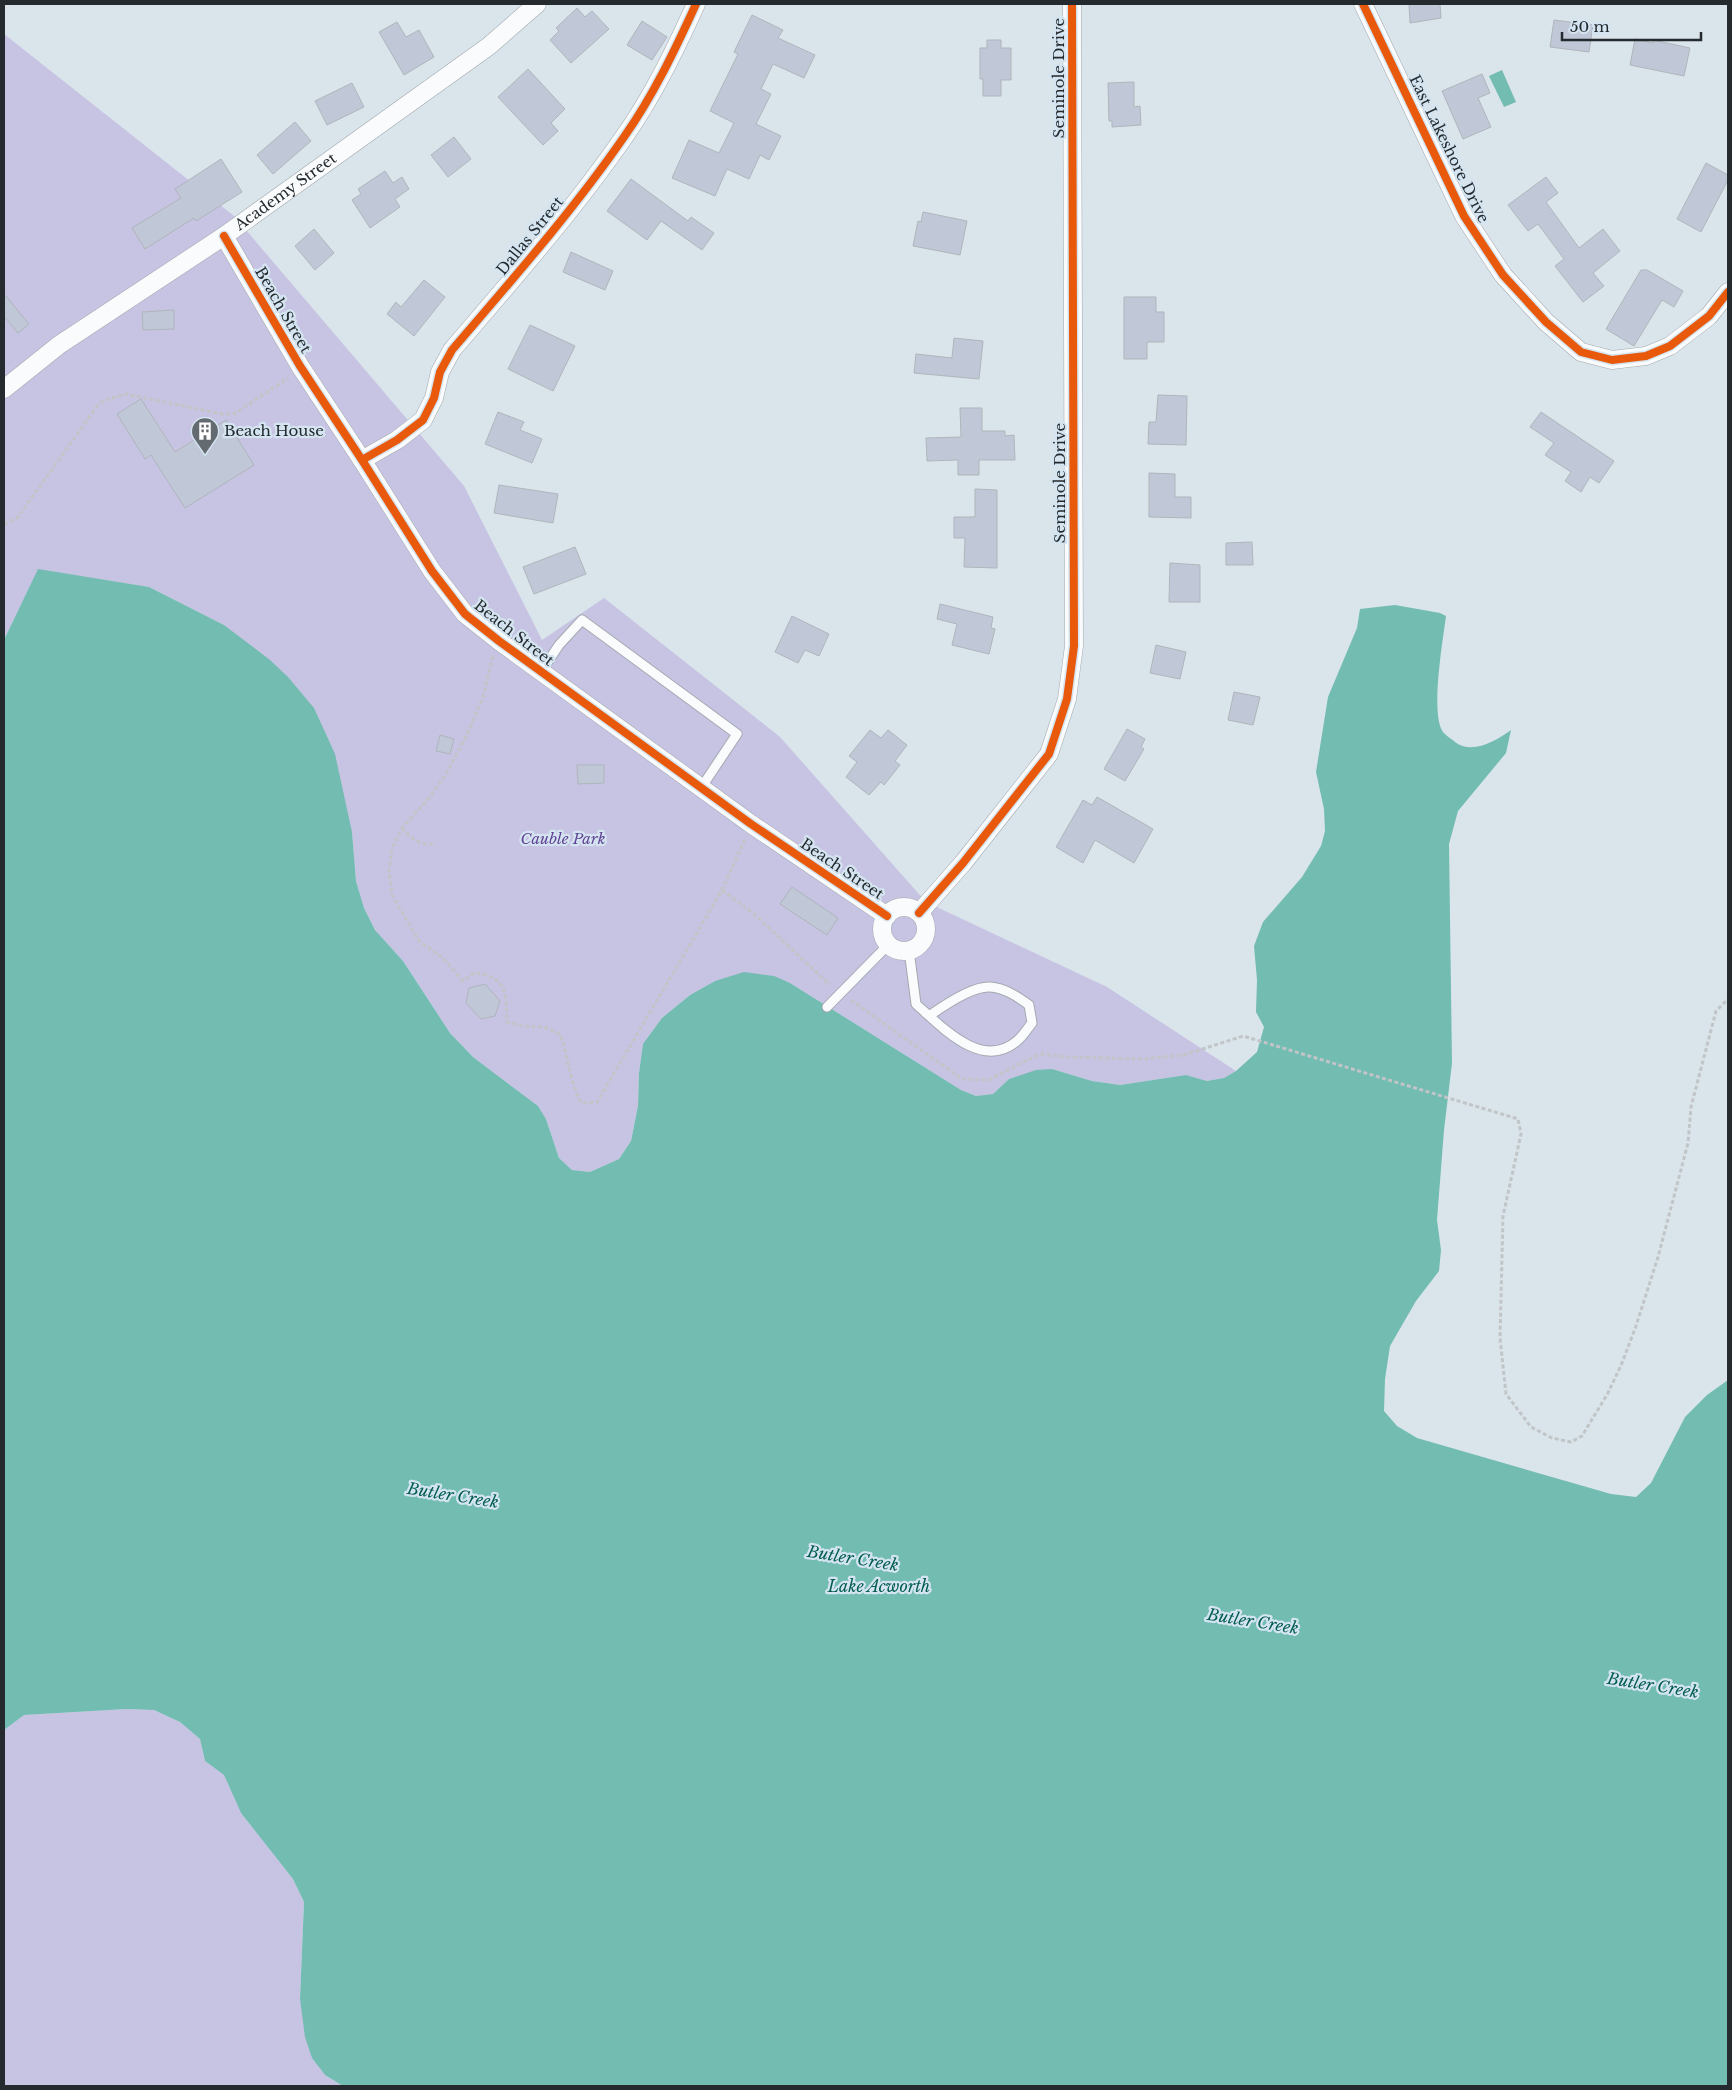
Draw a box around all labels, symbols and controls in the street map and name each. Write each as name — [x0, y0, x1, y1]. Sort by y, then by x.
scale bar — [1562, 10, 1701, 42]
text: 50 m — [1570, 17, 1610, 36]
street label: Seminole Drive — [1049, 18, 1068, 138]
street label: East Lakeshore Drive — [1405, 72, 1494, 226]
street label: Academy Street — [230, 148, 340, 235]
street label: Dallas Street — [492, 192, 567, 279]
street label: Beach Street — [251, 263, 316, 356]
building icon: Beach House — [190, 416, 220, 455]
place label: Beach House — [224, 421, 324, 440]
street label: Seminole Drive — [1050, 423, 1069, 543]
street label: Beach Street — [471, 596, 558, 670]
park label: Cauble Park — [521, 829, 605, 848]
street label: Beach Street — [797, 834, 888, 904]
water label: Butler Creek — [405, 1478, 500, 1512]
water label: Butler Creek — [805, 1541, 900, 1575]
water label: Lake Acworth — [827, 1576, 930, 1596]
water label: Butler Creek — [1205, 1604, 1300, 1638]
water label: Butler Creek — [1605, 1668, 1700, 1702]

